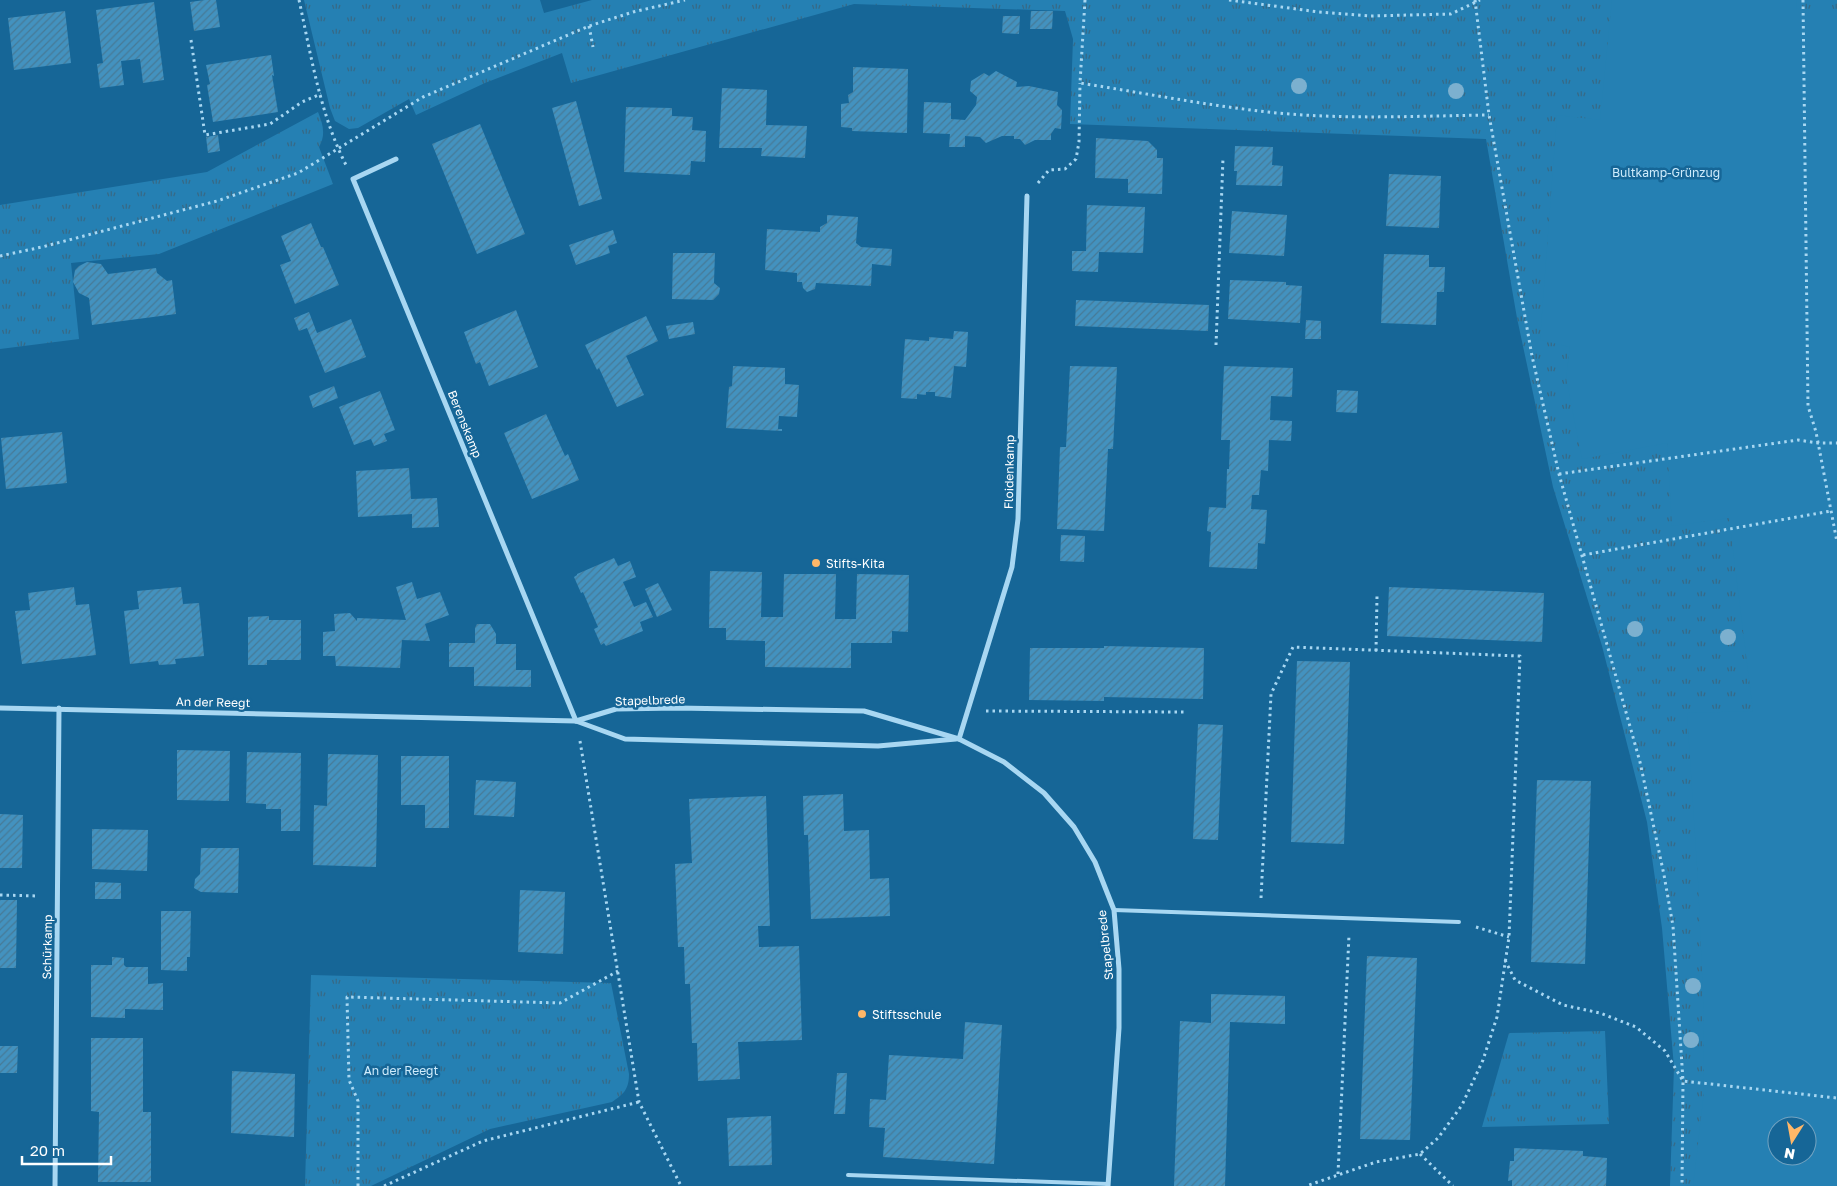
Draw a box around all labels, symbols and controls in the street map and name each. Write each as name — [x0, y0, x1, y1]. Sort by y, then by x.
park label: Bultkamp-Grünzug — [1612, 165, 1720, 180]
street label: Berenskamp — [445, 388, 485, 460]
street label: Floidenkamp — [1001, 435, 1017, 509]
place label: Stifts-Kita — [826, 556, 885, 571]
marker: Stifts-Kita — [810, 557, 822, 569]
street label: Stapelbrede — [615, 691, 685, 709]
street label: An der Reegt — [176, 694, 251, 710]
street label: Stapelbrede — [1094, 909, 1116, 981]
street label: Schürkamp — [39, 914, 55, 980]
place label: Stiftsschule — [872, 1007, 941, 1022]
marker: Stiftsschule — [856, 1008, 868, 1020]
park label: An der Reegt — [364, 1063, 438, 1078]
north arrow — [1767, 1116, 1817, 1166]
scale bar — [22, 1134, 111, 1166]
text: 20 m — [30, 1141, 65, 1159]
text: N — [1783, 1145, 1796, 1164]

